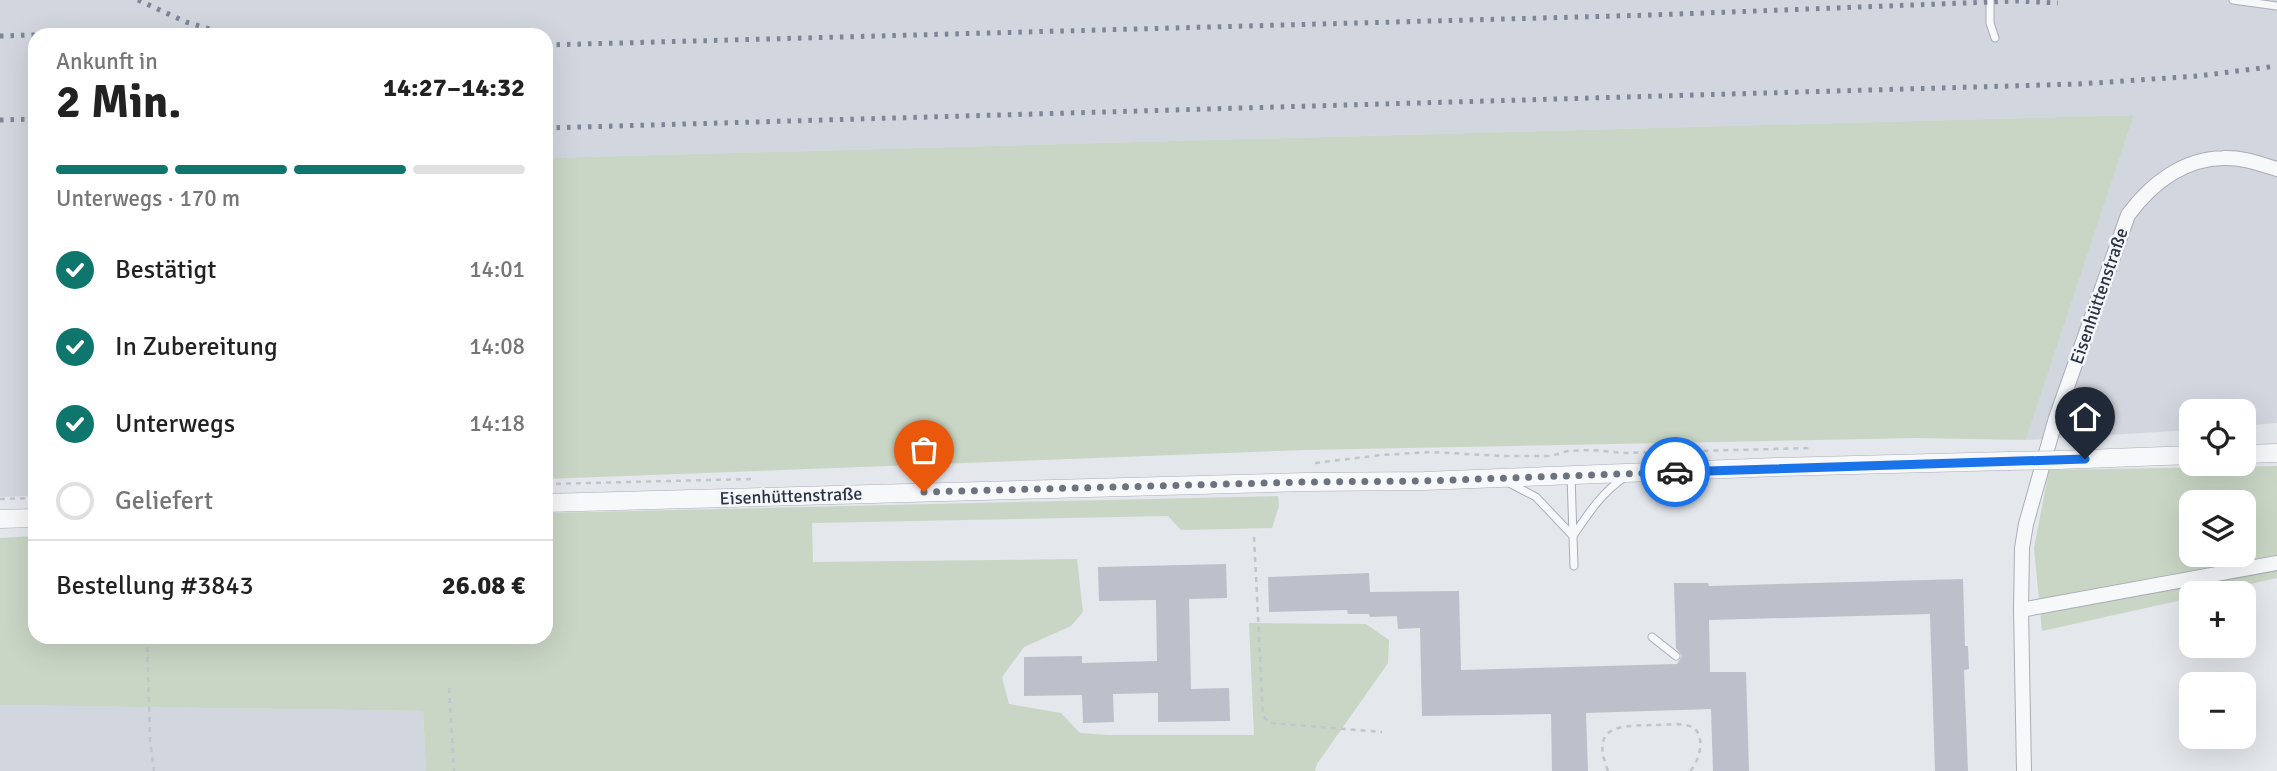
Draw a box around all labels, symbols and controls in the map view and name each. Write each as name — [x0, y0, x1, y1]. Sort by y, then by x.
text: Ankunft in — [56, 47, 158, 76]
text: 14:27–14:32 — [383, 72, 525, 104]
text: 2 Min. — [56, 74, 181, 130]
text: Unterwegs · 170 m — [56, 184, 240, 213]
street label: Eisenhüttenstraße — [2065, 225, 2133, 367]
icon: check — [56, 251, 94, 289]
text: Bestätigt — [115, 254, 216, 286]
text: 14:01 — [469, 255, 525, 284]
icon: check — [56, 328, 94, 366]
text: In Zubereitung — [115, 331, 278, 363]
text: 14:08 — [469, 332, 525, 361]
pin — [2055, 387, 2115, 459]
icon: home — [2066, 398, 2104, 436]
map controls — [2179, 399, 2256, 749]
button: locate — [2179, 399, 2256, 476]
icon: check — [56, 405, 94, 443]
text: Unterwegs — [115, 408, 235, 440]
text: 14:18 — [469, 409, 525, 438]
pin — [894, 420, 954, 492]
icon: bag — [905, 431, 943, 469]
courier — [1640, 437, 1710, 507]
icon: car — [1656, 453, 1694, 491]
street label: Eisenhüttenstraße — [719, 483, 863, 509]
text: Geliefert — [115, 485, 213, 517]
button: layers — [2179, 490, 2256, 567]
text: Bestellung #3843 — [56, 570, 253, 602]
text: 26.08 € — [442, 570, 525, 602]
button: + — [2179, 581, 2256, 658]
button: − — [2179, 672, 2256, 749]

